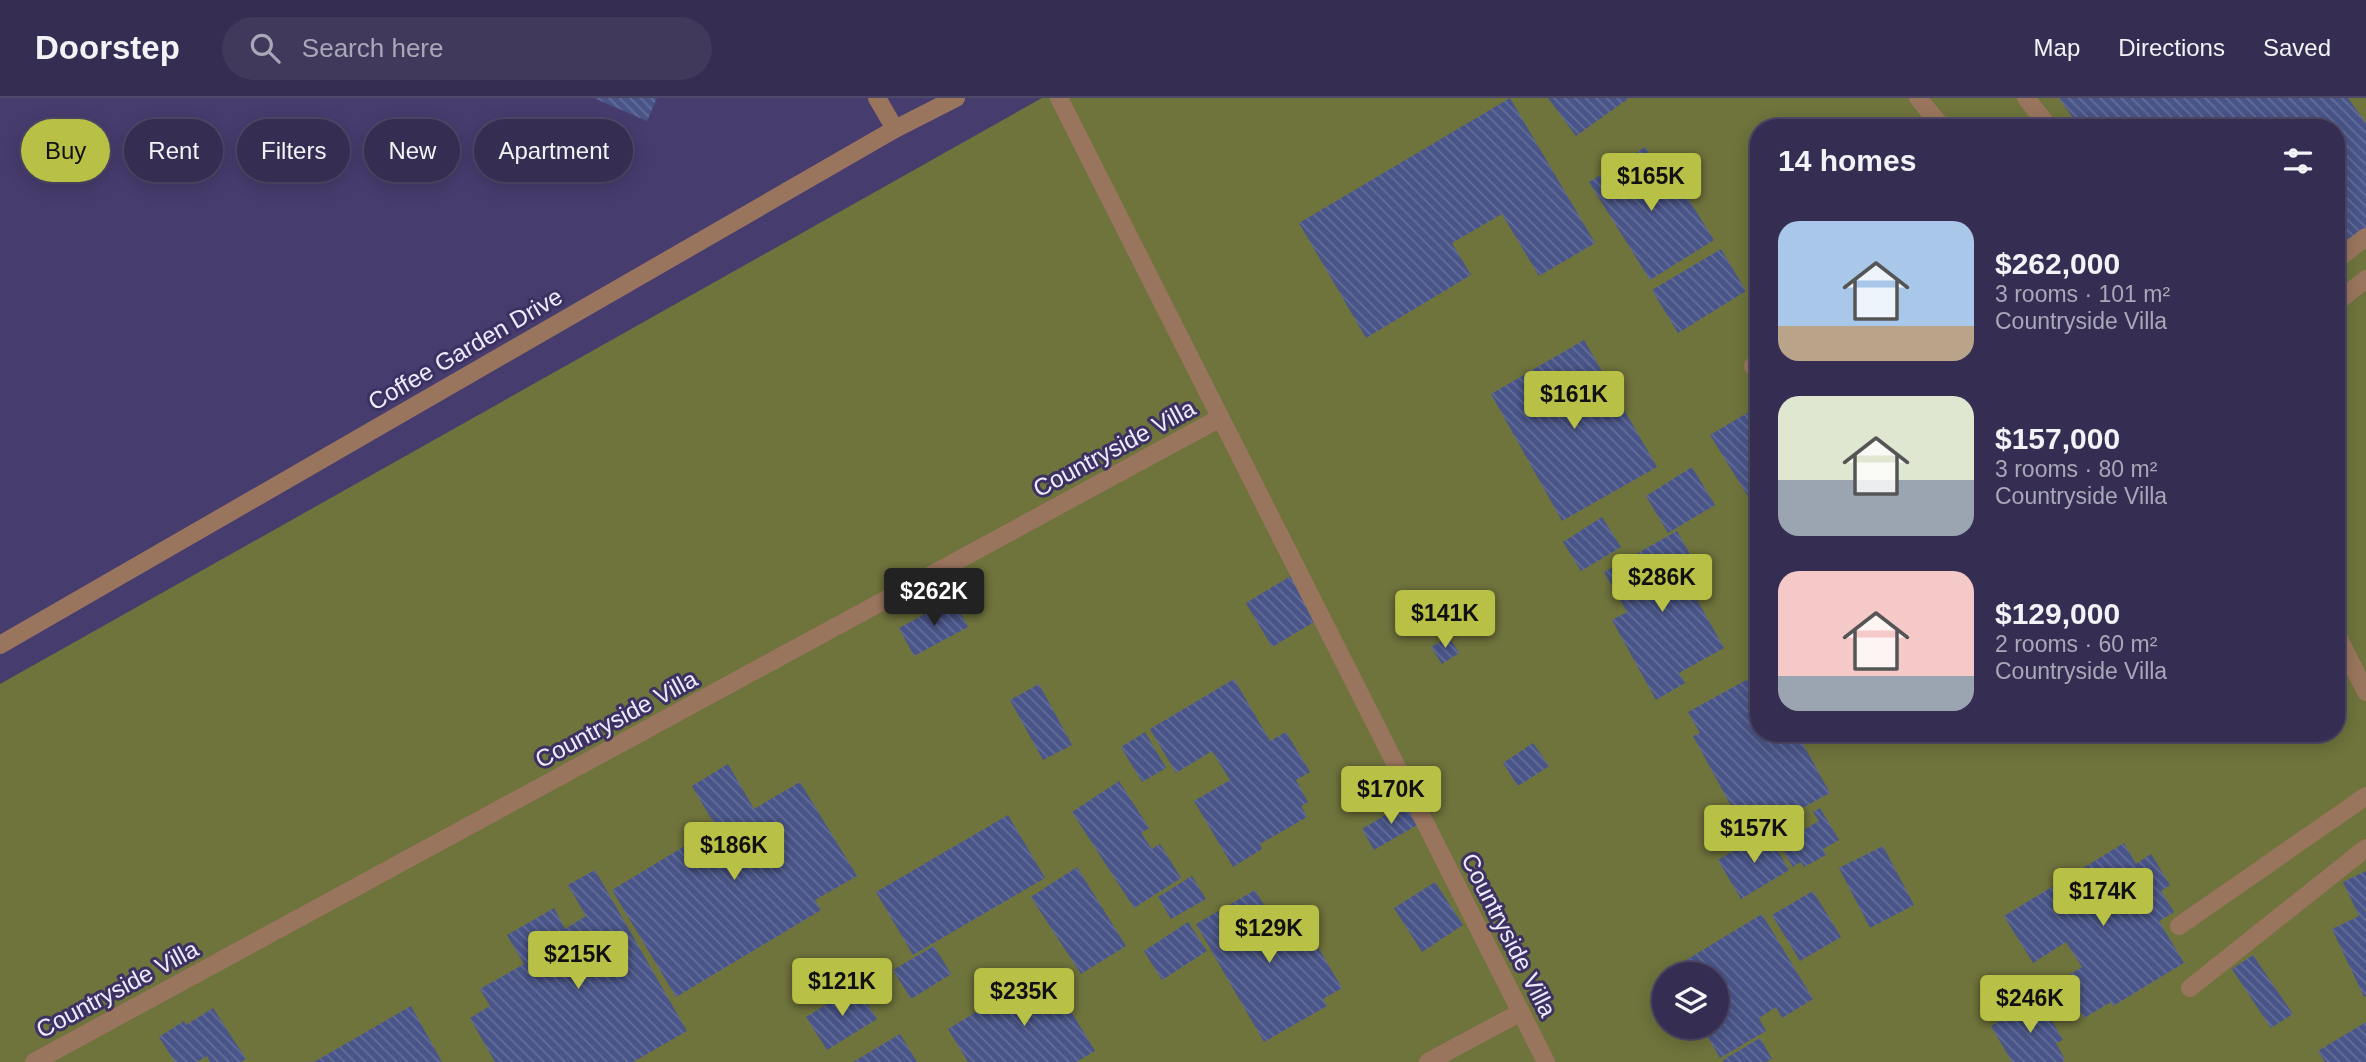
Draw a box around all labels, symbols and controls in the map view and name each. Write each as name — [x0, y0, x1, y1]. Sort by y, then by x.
search box — [222, 17, 712, 80]
text: Doorstep — [35, 29, 180, 66]
icon: search — [246, 29, 284, 67]
text: Search here — [302, 33, 444, 63]
text: Map — [2034, 34, 2080, 61]
text: Directions — [2118, 34, 2225, 61]
text: Saved — [2263, 34, 2331, 61]
chip: Buy — [21, 119, 110, 182]
chip: Rent — [124, 119, 223, 182]
chip: Filters — [237, 119, 350, 182]
chip: New — [364, 119, 460, 182]
chip: Apartment — [474, 119, 633, 182]
icon: filters — [2279, 142, 2317, 180]
text: 14 homes — [1778, 144, 1916, 177]
pin: $165K — [1602, 153, 1700, 213]
text: $165K — [1617, 163, 1685, 189]
text: $262,000 — [1995, 247, 2120, 280]
icon: home — [1834, 249, 1918, 333]
text: 3 rooms · 101 m² — [1995, 281, 2170, 307]
street label: Coffee Garden Drive — [363, 282, 567, 416]
text: Countryside Villa — [1995, 308, 2167, 334]
pin: $161K — [1525, 372, 1623, 431]
text: $161K — [1540, 381, 1608, 407]
street label: Countryside Villa — [1028, 394, 1200, 502]
text: $157,000 — [1995, 422, 2120, 455]
icon: home — [1834, 424, 1918, 508]
text: 3 rooms · 80 m² — [1995, 456, 2157, 482]
text: Countryside Villa — [1995, 483, 2167, 509]
pin: $286K — [1613, 554, 1711, 614]
text: $286K — [1628, 564, 1696, 590]
pin: $262K — [885, 568, 983, 628]
text: $262K — [900, 578, 968, 604]
pin: $141K — [1396, 590, 1494, 650]
text: $129,000 — [1995, 597, 2120, 630]
icon: home — [1834, 599, 1918, 683]
text: $141K — [1411, 600, 1479, 626]
text: 2 rooms · 60 m² — [1995, 631, 2157, 657]
text: Countryside Villa — [1995, 658, 2167, 684]
street label: Countryside Villa — [530, 665, 702, 773]
pin: $170K — [1342, 766, 1440, 826]
text: $170K — [1357, 776, 1425, 802]
pin: $157K — [1705, 806, 1803, 865]
text: $157K — [1720, 815, 1788, 841]
pin: $186K — [685, 822, 783, 882]
text: $186K — [700, 832, 768, 858]
street label: Countryside Villa — [1456, 849, 1562, 1022]
pin: $174K — [2054, 868, 2152, 928]
text: $174K — [2069, 878, 2137, 904]
pin: $129K — [1220, 906, 1318, 965]
text: $129K — [1235, 915, 1303, 941]
pin: $215K — [529, 932, 627, 991]
street label: Countryside Villa — [31, 935, 203, 1043]
text: $215K — [544, 941, 612, 967]
pin: $121K — [793, 958, 891, 1018]
map controls — [1652, 962, 1729, 1039]
button: layers — [1652, 962, 1729, 1039]
text: $121K — [808, 968, 876, 994]
pin: $235K — [975, 968, 1073, 1028]
pin: $246K — [1981, 976, 2079, 1035]
text: $235K — [990, 978, 1058, 1004]
text: $246K — [1996, 985, 2064, 1011]

